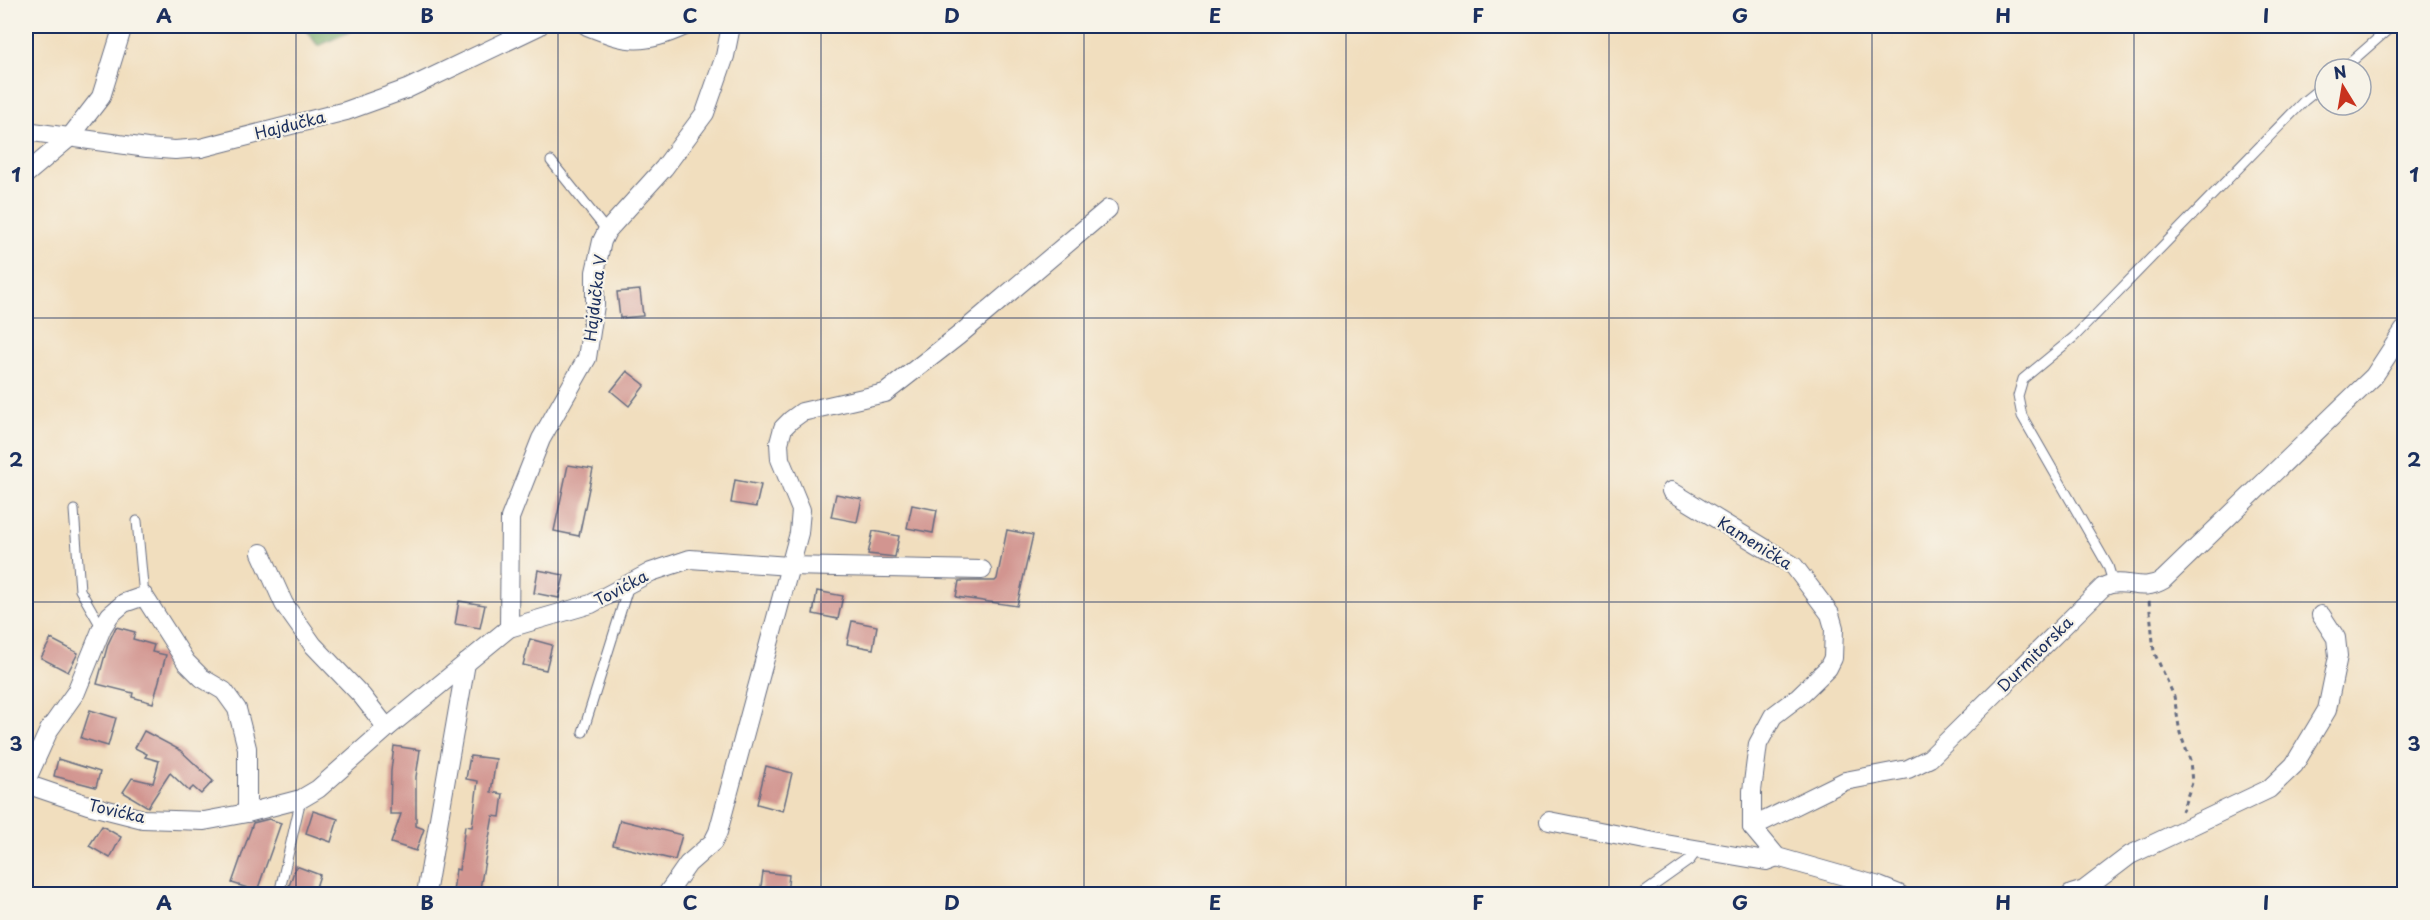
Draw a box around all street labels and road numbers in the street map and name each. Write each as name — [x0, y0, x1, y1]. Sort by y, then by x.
street label: Hajdučka — [252, 104, 328, 144]
street label: Hajdučka V — [577, 253, 611, 343]
street label: Kamenička — [1714, 510, 1798, 575]
street label: Tovićka — [589, 563, 652, 611]
street label: Durmitorska — [1991, 610, 2078, 697]
street label: Tovićka — [86, 792, 148, 828]

